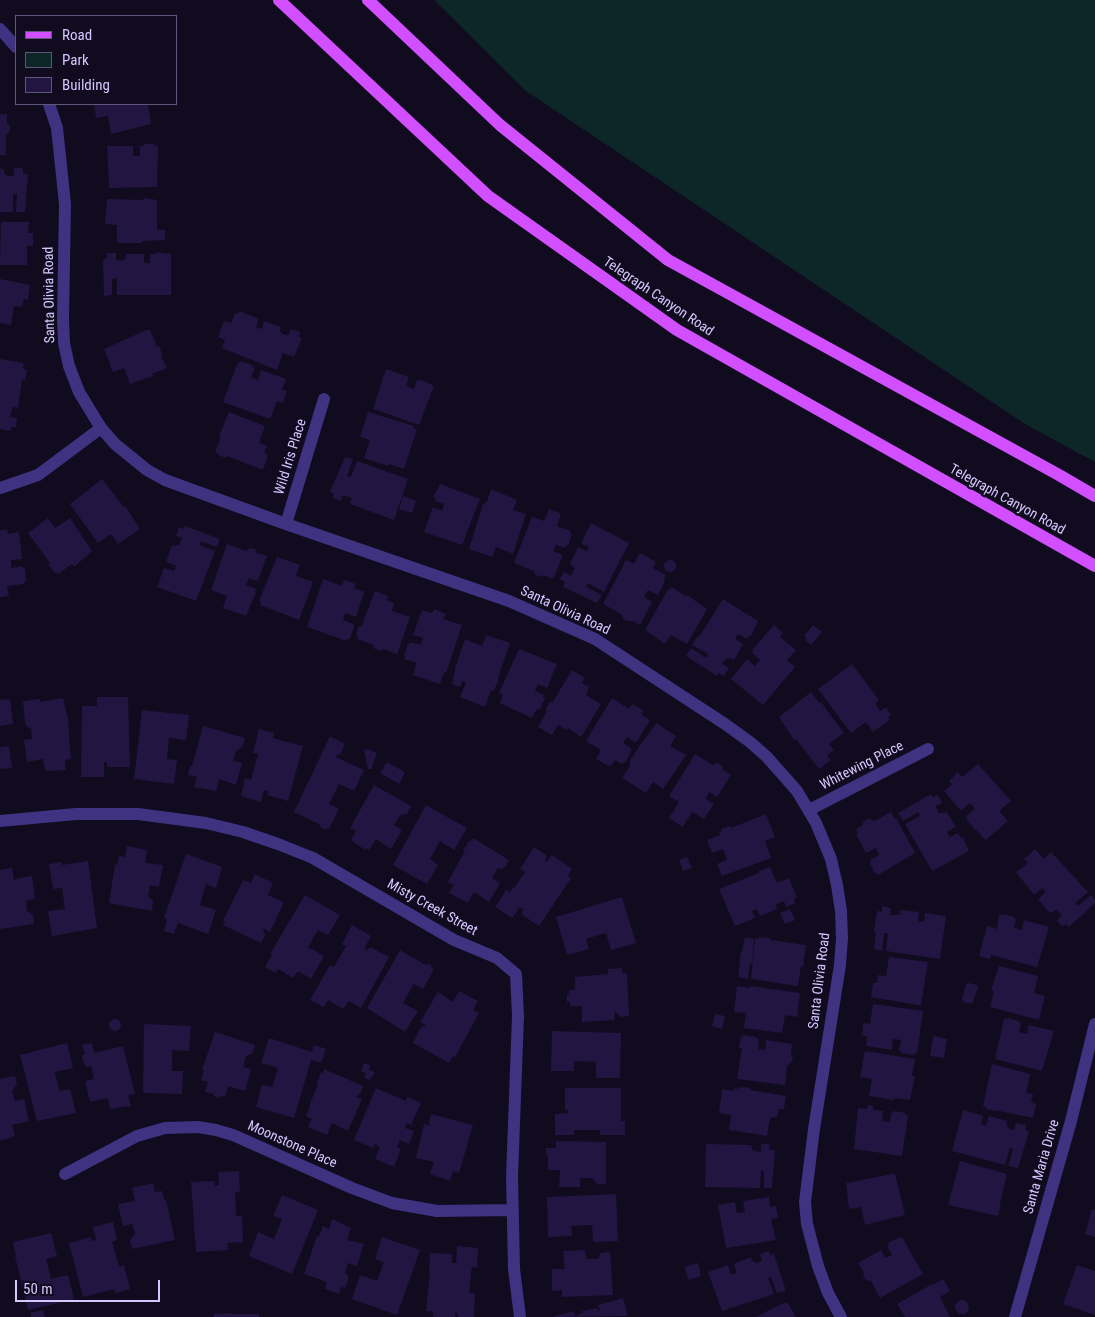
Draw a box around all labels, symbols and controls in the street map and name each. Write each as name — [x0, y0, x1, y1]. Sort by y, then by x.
legend — [15, 15, 178, 105]
text: Road — [62, 26, 92, 44]
text: Park — [62, 51, 89, 69]
text: Building — [62, 76, 110, 94]
street label: Santa Olivia Road — [41, 246, 59, 344]
street label: Telegraph Canyon Road — [600, 254, 716, 340]
street label: Wild Iris Place — [271, 417, 311, 497]
street label: Telegraph Canyon Road — [946, 461, 1068, 539]
street label: Santa Olivia Road — [518, 583, 612, 639]
street label: Whitewing Place — [818, 738, 906, 794]
street label: Misty Creek Street — [384, 876, 480, 940]
street label: Santa Olivia Road — [806, 932, 834, 1030]
street label: Moonstone Place — [245, 1118, 339, 1172]
street label: Santa Maria Drive — [1020, 1118, 1064, 1216]
scale bar — [18, 1270, 162, 1302]
text: 50 m — [23, 1280, 53, 1298]

